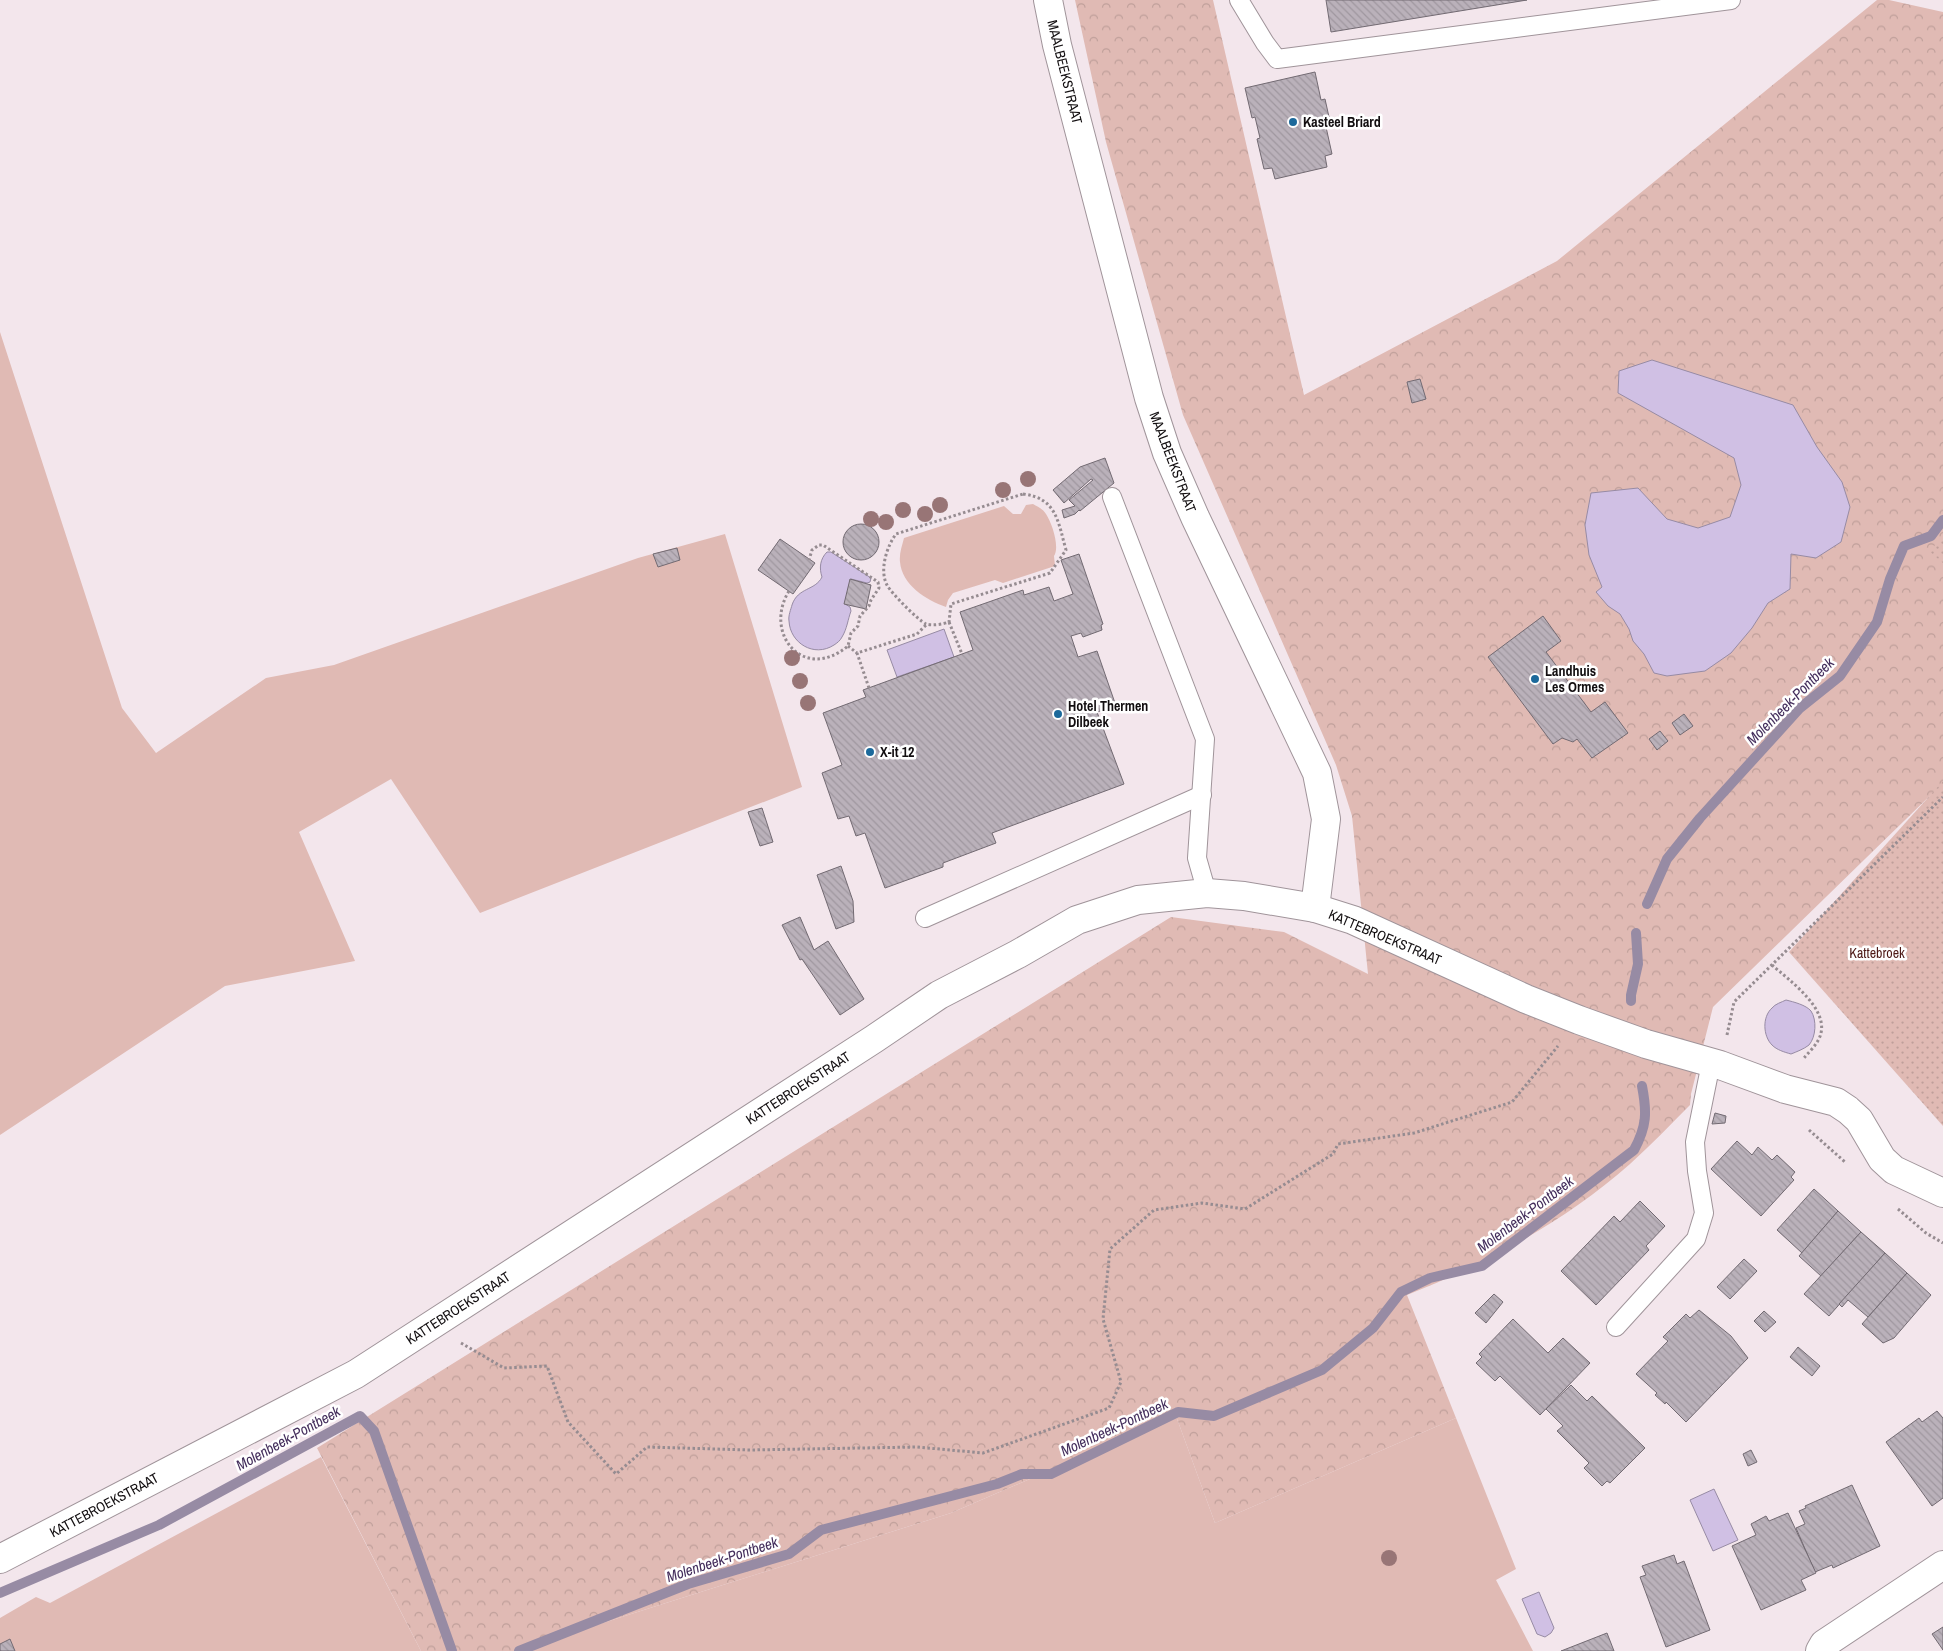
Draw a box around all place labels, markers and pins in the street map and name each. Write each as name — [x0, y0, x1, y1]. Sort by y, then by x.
place label: Kasteel Briard — [1303, 113, 1381, 131]
marker: Kasteel Briard — [1287, 116, 1299, 128]
place label: Landhuis Les Ormes — [1545, 662, 1604, 696]
marker: Landhuis Les Ormes — [1529, 673, 1541, 685]
place label: Hotel Thermen Dilbeek — [1068, 697, 1148, 731]
marker: Hotel Thermen Dilbeek — [1052, 708, 1064, 720]
place label: X-it 12 — [880, 743, 914, 761]
marker: X-it 12 — [864, 746, 876, 758]

